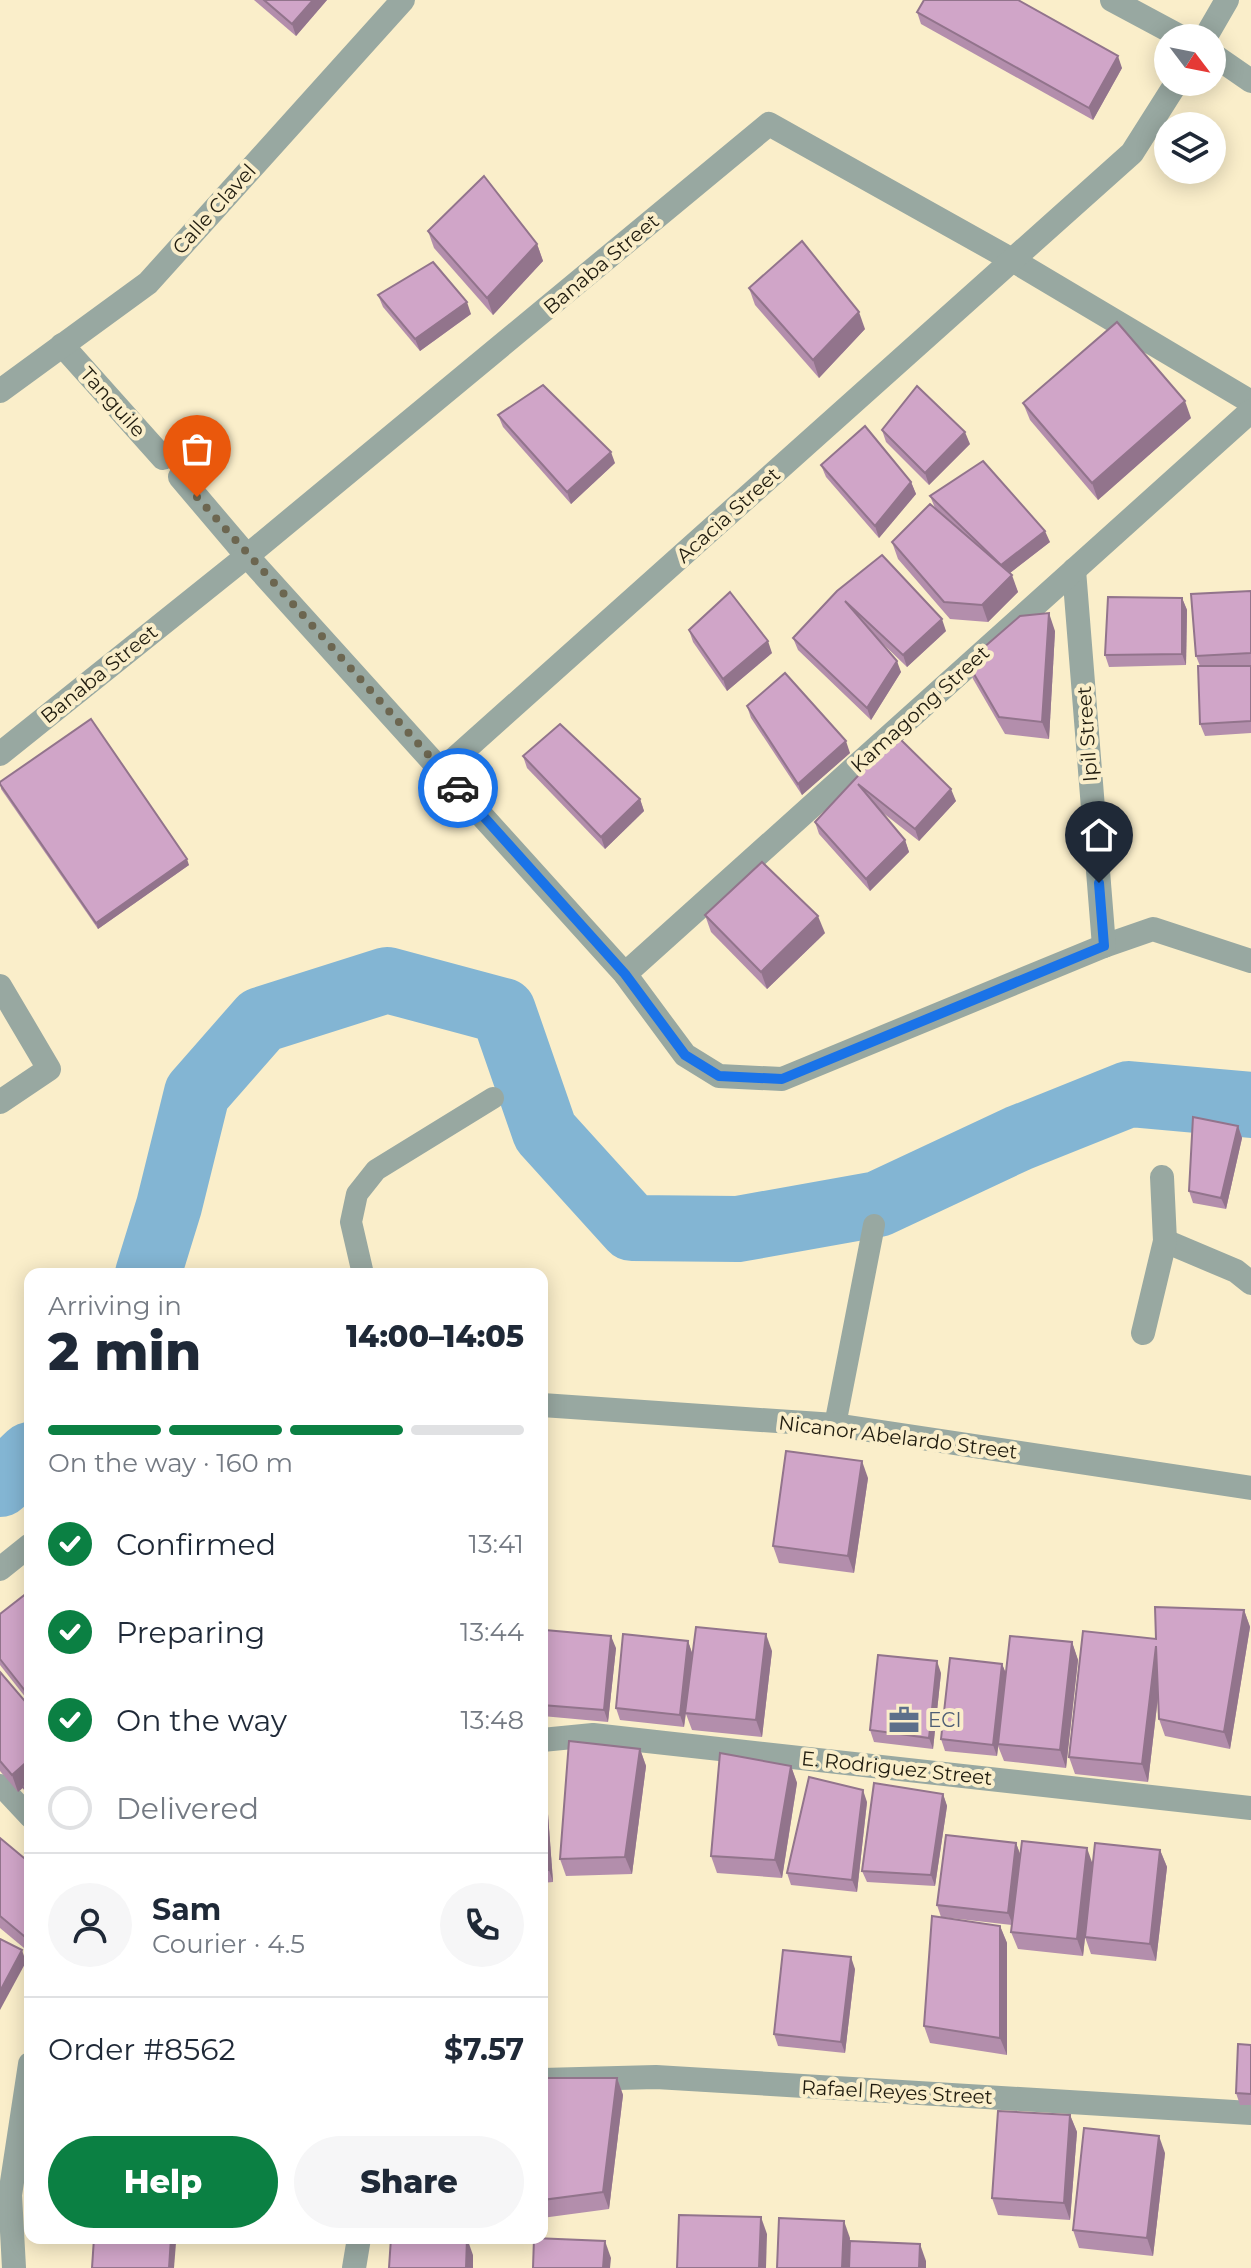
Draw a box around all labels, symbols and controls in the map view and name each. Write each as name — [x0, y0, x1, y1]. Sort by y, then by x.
north arrow — [1154, 24, 1226, 96]
map controls — [1154, 24, 1226, 184]
button: layers — [1154, 112, 1226, 184]
street label: Calle Clavel — [167, 159, 261, 259]
street label: Banaba Street — [538, 209, 664, 319]
street label: Tanguile — [75, 362, 151, 442]
pin — [163, 415, 231, 497]
icon: bag — [175, 427, 219, 471]
street label: Acacia Street — [671, 462, 785, 568]
street label: Banaba Street — [36, 620, 162, 728]
street label: Kamagong Street — [846, 641, 994, 777]
street label: Ipil Street — [1072, 685, 1102, 783]
courier — [418, 748, 498, 828]
icon: car — [436, 766, 480, 810]
pin — [1065, 801, 1133, 883]
icon: home — [1077, 813, 1121, 857]
text: Arriving in — [48, 1290, 182, 1322]
text: 14:00–14:05 — [346, 1318, 524, 1355]
text: 2 min — [48, 1320, 201, 1383]
street label: Nicanor Abelardo Street — [777, 1410, 1019, 1464]
text: On the way · 160 m — [48, 1447, 293, 1479]
icon: check — [48, 1522, 92, 1566]
text: Confirmed — [116, 1526, 276, 1563]
text: 13:41 — [469, 1528, 524, 1560]
icon: check — [48, 1610, 92, 1654]
text: Preparing — [116, 1614, 265, 1651]
text: 13:44 — [460, 1616, 524, 1648]
icon: check — [48, 1698, 92, 1742]
text: On the way — [116, 1702, 287, 1739]
office icon: ECI — [887, 1703, 921, 1737]
text: 13:48 — [460, 1704, 524, 1736]
place label: ECI — [928, 1708, 962, 1732]
street label: E. Rodriguez Street — [800, 1746, 994, 1790]
text: Delivered — [116, 1790, 259, 1827]
button: person — [48, 1883, 132, 1967]
button: phone — [440, 1883, 524, 1967]
text: Sam — [152, 1891, 221, 1928]
text: Courier · 4.5 — [152, 1928, 305, 1960]
text: Order #8562 — [48, 2031, 235, 2068]
text: $7.57 — [444, 2031, 524, 2068]
street label: Rafael Reyes Street — [801, 2075, 993, 2109]
button: Help — [48, 2136, 278, 2228]
button: Share — [294, 2136, 524, 2228]

